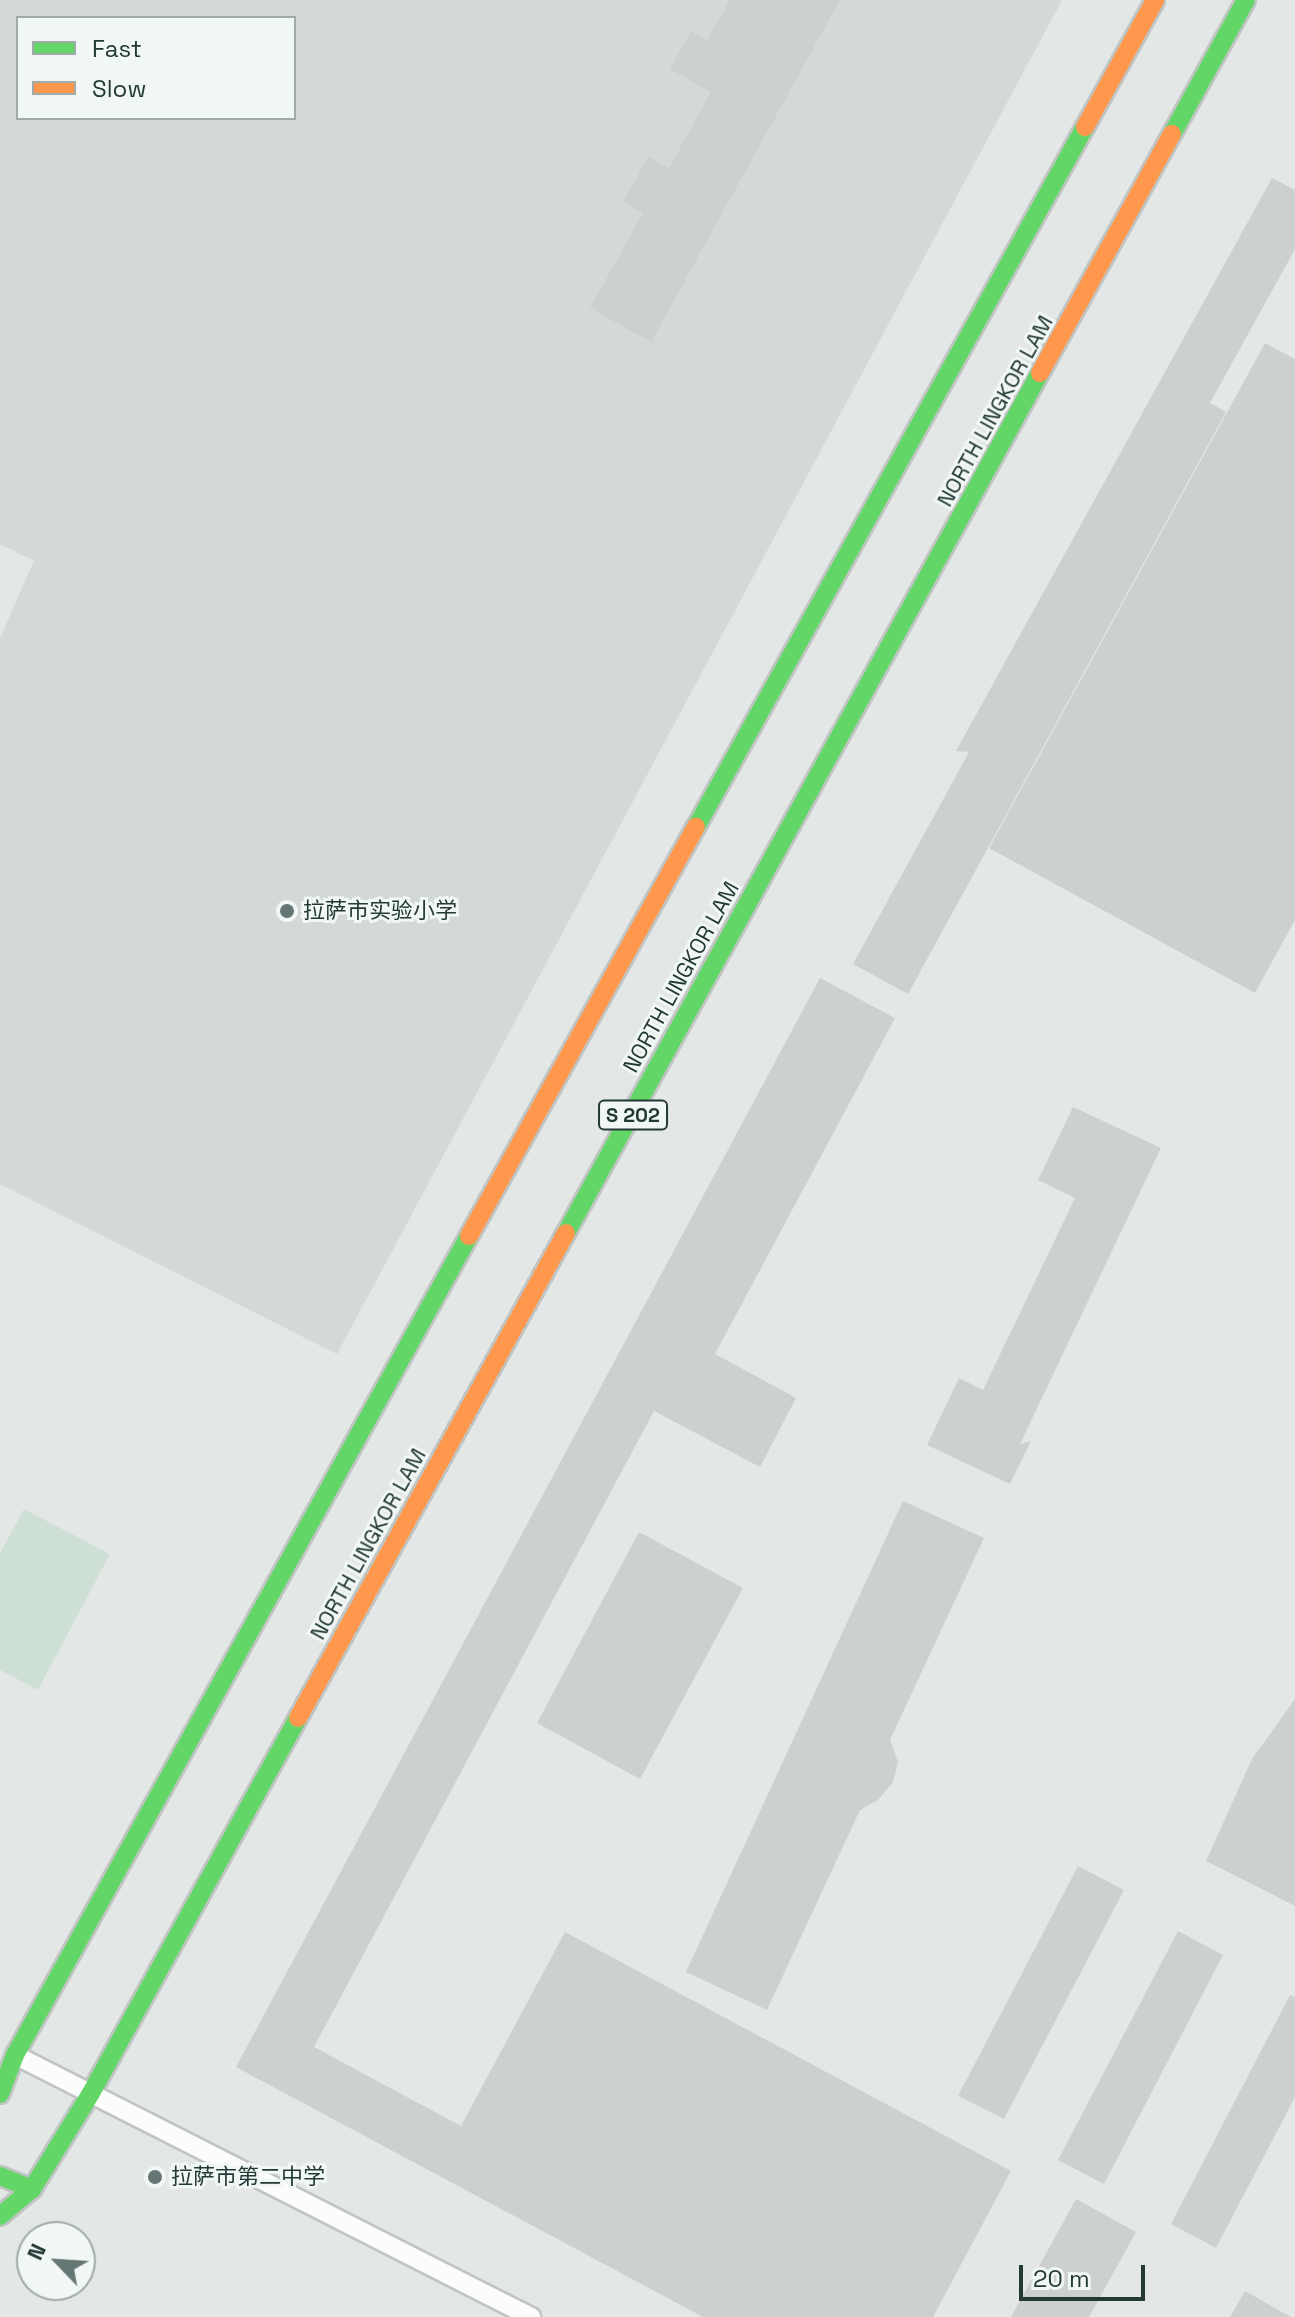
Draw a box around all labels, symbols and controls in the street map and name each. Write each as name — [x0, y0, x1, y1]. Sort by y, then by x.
legend — [16, 16, 296, 120]
text: Fast — [92, 33, 142, 64]
text: Slow — [92, 73, 146, 104]
street label: NORTH LINGKOR LAM — [931, 311, 1059, 511]
street label: NORTH LINGKOR LAM — [617, 877, 745, 1077]
place label: 拉萨市实验小学 — [303, 898, 457, 924]
marker: 拉萨市实验小学 — [278, 902, 296, 920]
road number: S 202 — [597, 1099, 669, 1131]
street label: NORTH LINGKOR LAM — [304, 1444, 432, 1644]
place label: 拉萨市第二中学 — [171, 2164, 325, 2190]
marker: 拉萨市第二中学 — [146, 2168, 164, 2186]
north arrow — [16, 2221, 96, 2301]
text: N — [20, 2239, 52, 2264]
scale bar — [1023, 2249, 1149, 2299]
text: 20 m — [1033, 2263, 1090, 2294]

